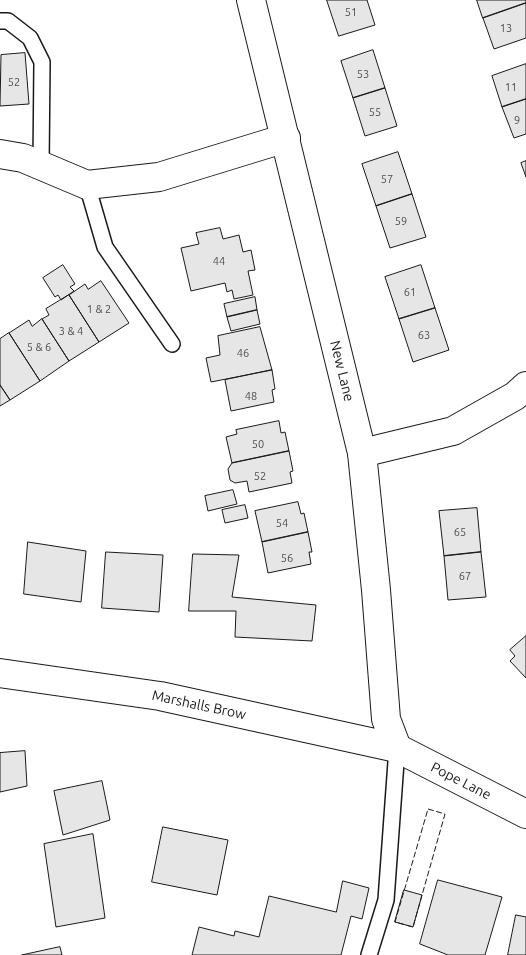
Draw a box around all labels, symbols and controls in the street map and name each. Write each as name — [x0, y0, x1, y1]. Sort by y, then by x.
house number: 51 — [345, 5, 357, 19]
house number: 13 — [500, 21, 512, 35]
house number: 53 — [357, 67, 369, 81]
house number: 52 — [8, 75, 20, 89]
house number: 11 — [505, 80, 517, 94]
house number: 55 — [369, 105, 381, 119]
house number: 9 — [514, 113, 520, 127]
house number: 57 — [381, 172, 393, 186]
house number: 59 — [395, 214, 407, 228]
house number: 44 — [213, 254, 225, 268]
house number: 61 — [404, 285, 416, 299]
house number: 1 & 2 — [87, 302, 111, 316]
house number: 3 & 4 — [59, 324, 83, 338]
house number: 63 — [418, 328, 430, 342]
street label: New Lane — [326, 339, 358, 403]
house number: 5 & 6 — [27, 340, 51, 354]
house number: 46 — [237, 346, 249, 360]
house number: 48 — [245, 389, 257, 403]
house number: 50 — [252, 437, 264, 451]
house number: 52 — [254, 469, 266, 483]
house number: 54 — [276, 516, 288, 530]
house number: 65 — [454, 525, 466, 539]
house number: 56 — [281, 551, 293, 565]
house number: 67 — [459, 569, 471, 583]
street label: Marshalls Brow — [150, 687, 248, 723]
street label: Pope Lane — [428, 759, 494, 803]

